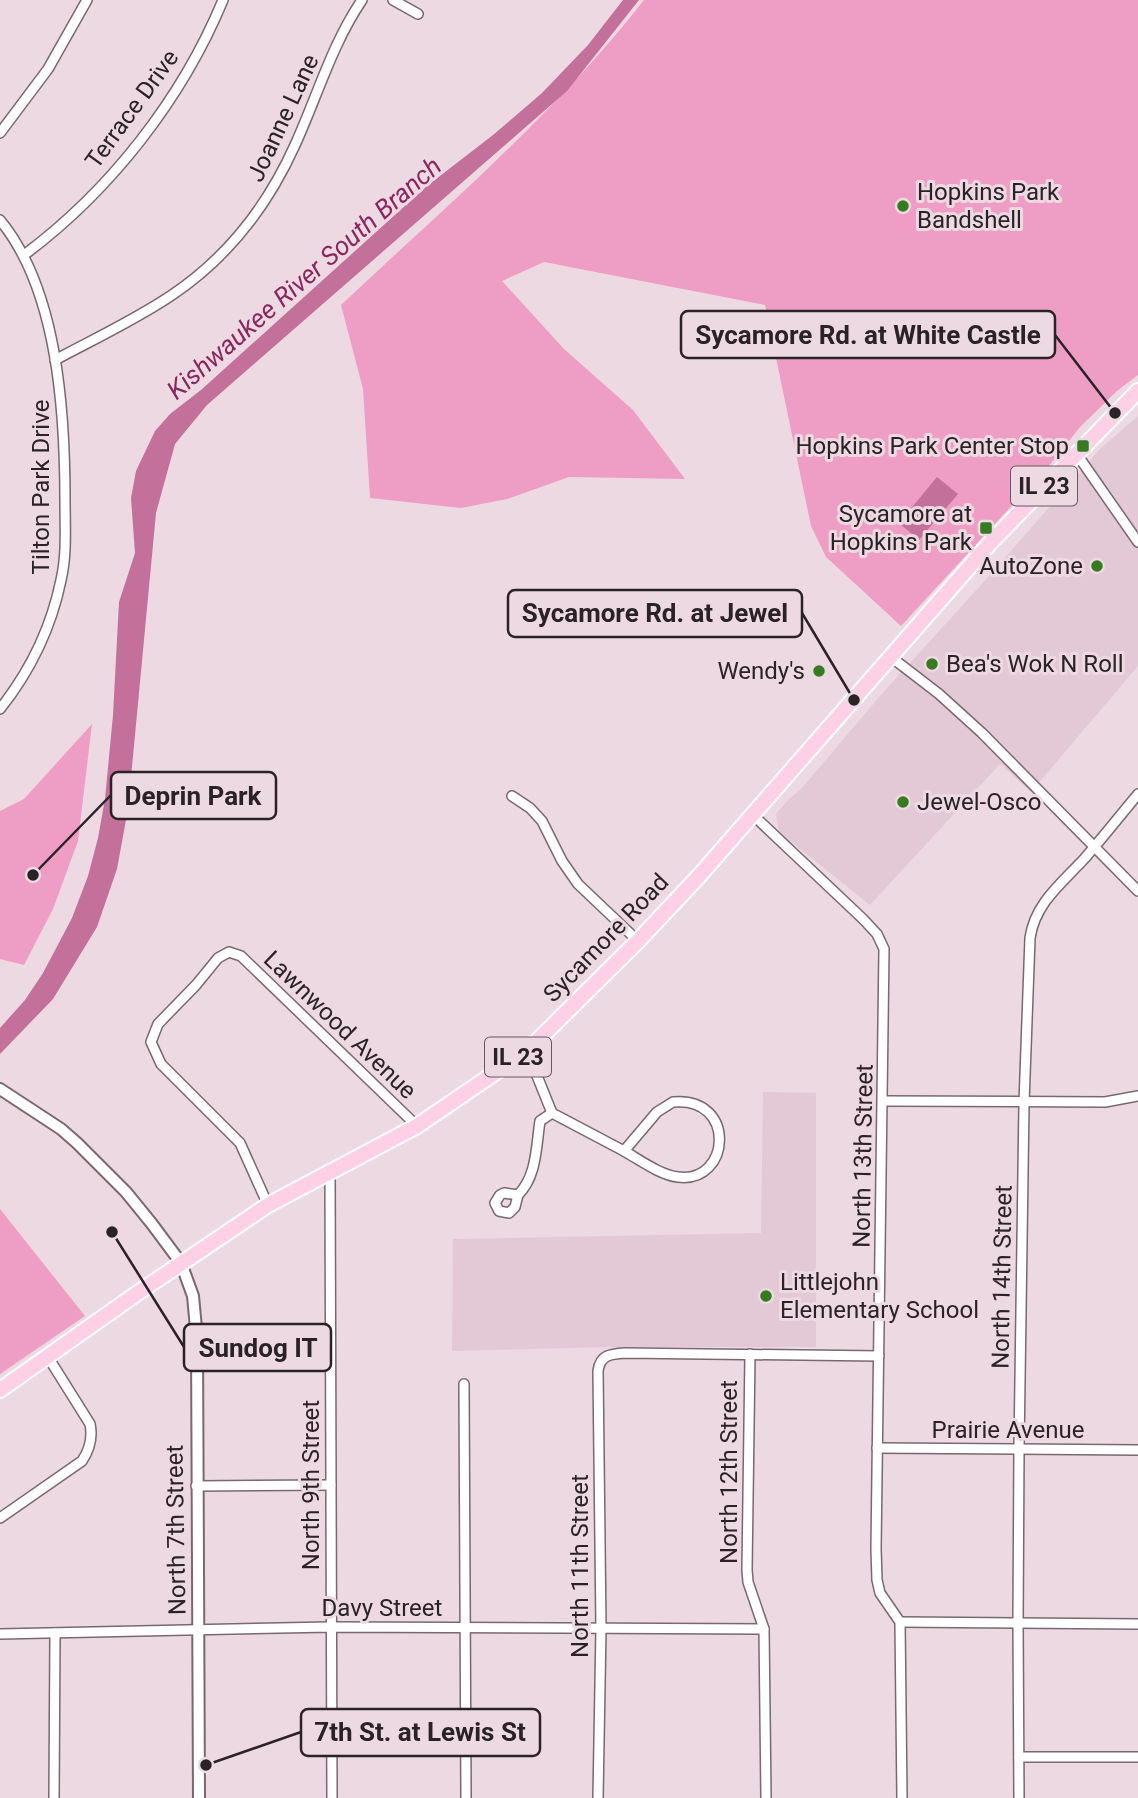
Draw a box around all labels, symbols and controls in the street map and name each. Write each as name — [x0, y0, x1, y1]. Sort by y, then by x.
street label: Terrace Drive — [80, 44, 184, 174]
street label: Joanne Lane — [241, 50, 325, 186]
water label: Kishwaukee River South Branch — [161, 151, 447, 405]
place label: Hopkins Park Bandshell — [917, 178, 1060, 234]
marker: Hopkins Park Bandshell — [895, 198, 911, 214]
callout: Sycamore Rd. at White Castle — [681, 311, 1055, 358]
text: Sycamore Rd. at White Castle — [695, 320, 1041, 350]
street label: Tilton Park Drive — [27, 400, 55, 574]
place label: Hopkins Park Center Stop — [796, 432, 1069, 460]
marker: Hopkins Park Center Stop — [1075, 438, 1091, 454]
road number: IL 23 — [1011, 466, 1077, 506]
place label: Sycamore at Hopkins Park — [830, 500, 973, 556]
marker: Sycamore at Hopkins Park — [978, 520, 994, 536]
place label: AutoZone — [979, 552, 1083, 580]
marker: AutoZone — [1089, 558, 1105, 574]
callout: Sycamore Rd. at Jewel — [508, 590, 802, 637]
text: Sycamore Rd. at Jewel — [522, 598, 788, 628]
place label: Bea's Wok N Roll — [946, 650, 1124, 678]
marker: Bea's Wok N Roll — [924, 656, 940, 672]
place label: Wendy's — [717, 657, 805, 685]
marker: Wendy's — [811, 663, 827, 679]
callout: Deprin Park — [111, 772, 276, 819]
text: Deprin Park — [125, 781, 263, 811]
place label: Jewel-Osco — [917, 788, 1041, 816]
marker: Jewel-Osco — [895, 794, 911, 810]
street label: Sycamore Road — [538, 868, 674, 1008]
street label: Lawnwood Avenue — [258, 945, 422, 1105]
road number: IL 23 — [485, 1038, 551, 1076]
street label: North 13th Street — [847, 1064, 879, 1248]
street label: North 14th Street — [986, 1185, 1018, 1369]
place label: Littlejohn Elementary School — [780, 1268, 979, 1324]
marker: Littlejohn Elementary School — [758, 1288, 774, 1304]
callout: Sundog IT — [184, 1324, 331, 1371]
text: Sundog IT — [198, 1333, 318, 1363]
street label: North 12th Street — [715, 1380, 743, 1564]
street label: North 9th Street — [297, 1400, 325, 1570]
street label: Prairie Avenue — [932, 1416, 1084, 1444]
street label: North 7th Street — [161, 1444, 191, 1615]
street label: North 11th Street — [566, 1474, 594, 1658]
street label: Davy Street — [322, 1594, 443, 1622]
callout: 7th St. at Lewis St — [301, 1709, 540, 1756]
text: 7th St. at Lewis St — [314, 1717, 526, 1747]

